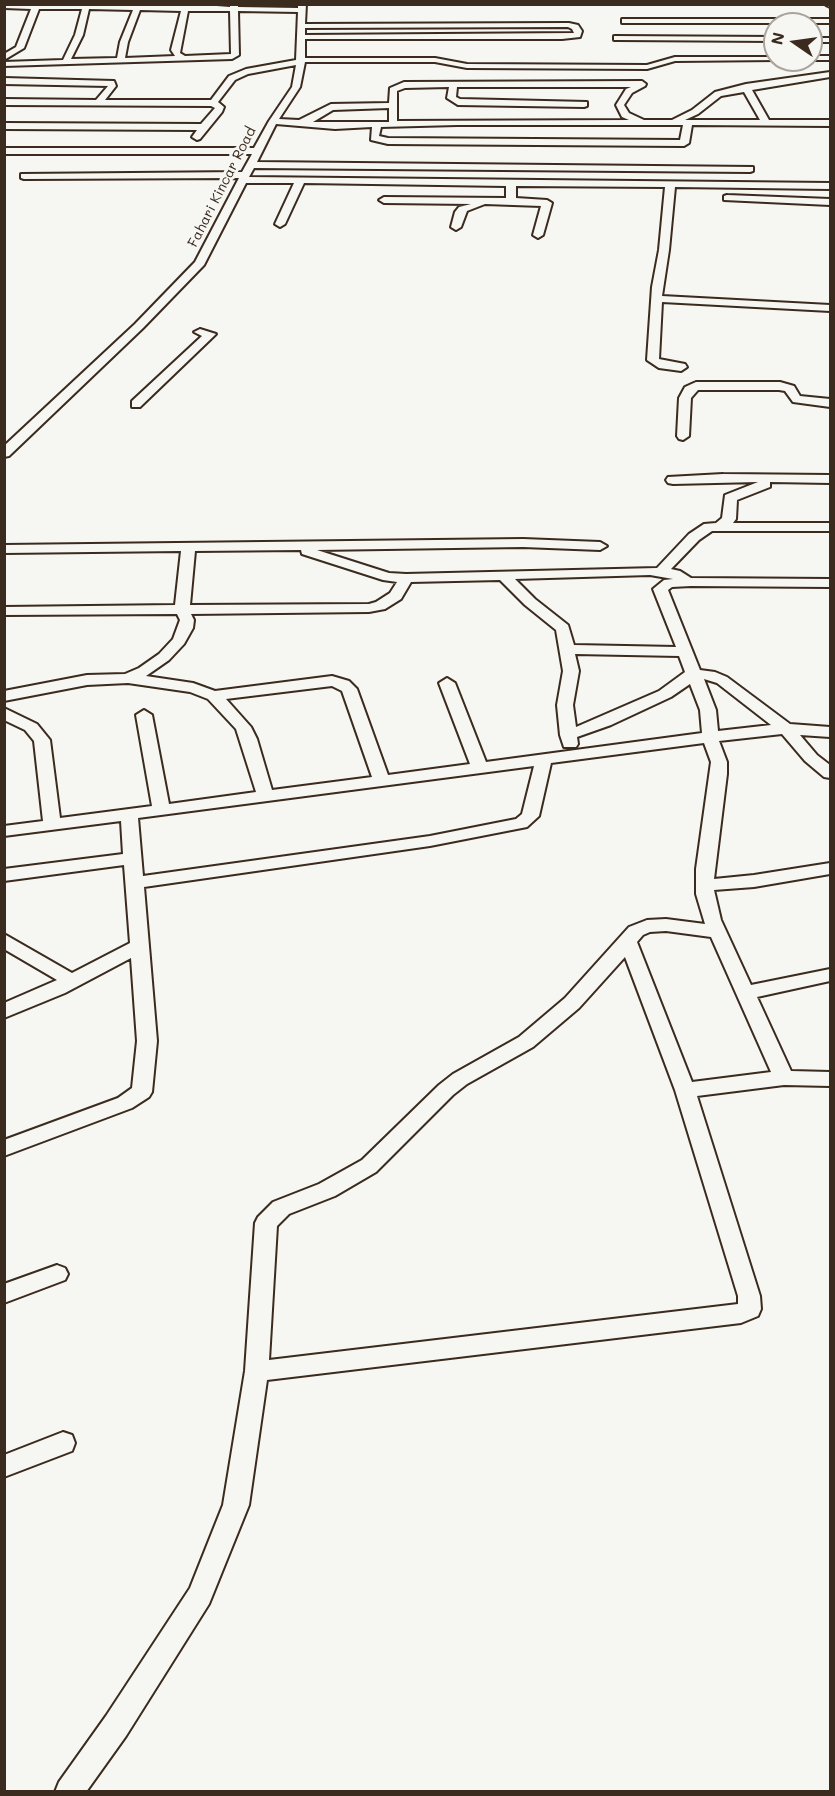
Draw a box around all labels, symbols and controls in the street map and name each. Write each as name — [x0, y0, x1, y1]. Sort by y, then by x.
north arrow — [763, 12, 823, 72]
text: N — [765, 30, 789, 47]
street label: Fahari Kincar Road — [184, 124, 260, 250]

